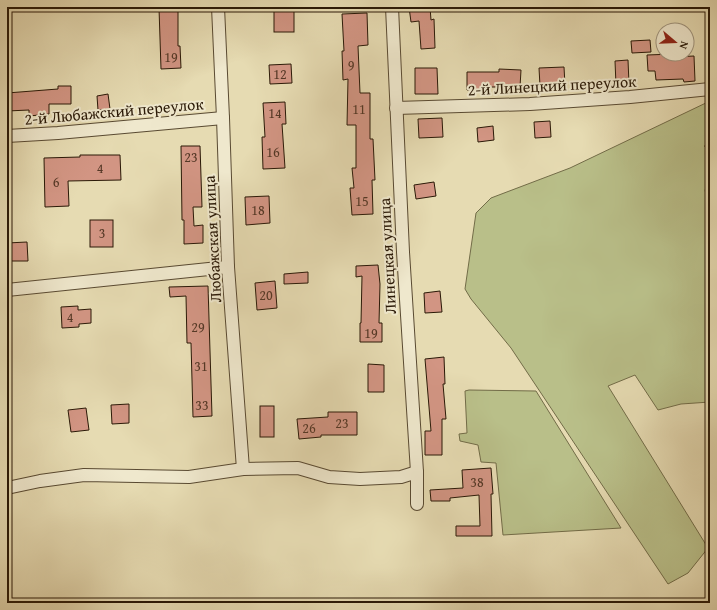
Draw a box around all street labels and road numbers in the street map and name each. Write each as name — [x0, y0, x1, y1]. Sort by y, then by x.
street label: 2-й Линецкий переулок — [467, 69, 638, 101]
street label: 2-й Любажский переулок — [23, 91, 205, 131]
street label: Любажская улица — [197, 174, 227, 303]
street label: Линецкая улица — [372, 197, 402, 315]

